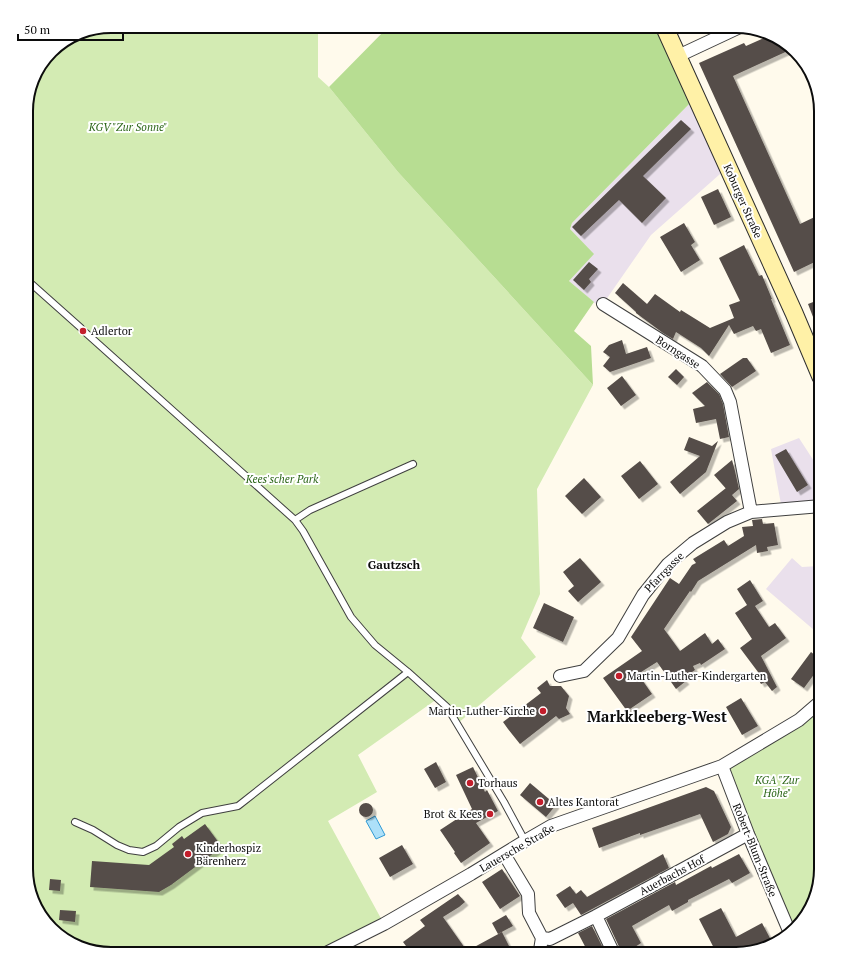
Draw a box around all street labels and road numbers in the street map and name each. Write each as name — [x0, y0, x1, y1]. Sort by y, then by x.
street label: Koburger Straße — [720, 162, 766, 241]
street label: Borngasse — [653, 333, 703, 372]
street label: Pfarrgasse — [641, 549, 687, 595]
street label: Robert-Blum-Straße — [730, 801, 780, 899]
street label: Lauersche Straße — [477, 821, 558, 875]
street label: Auerbachs Hof — [637, 851, 708, 898]

